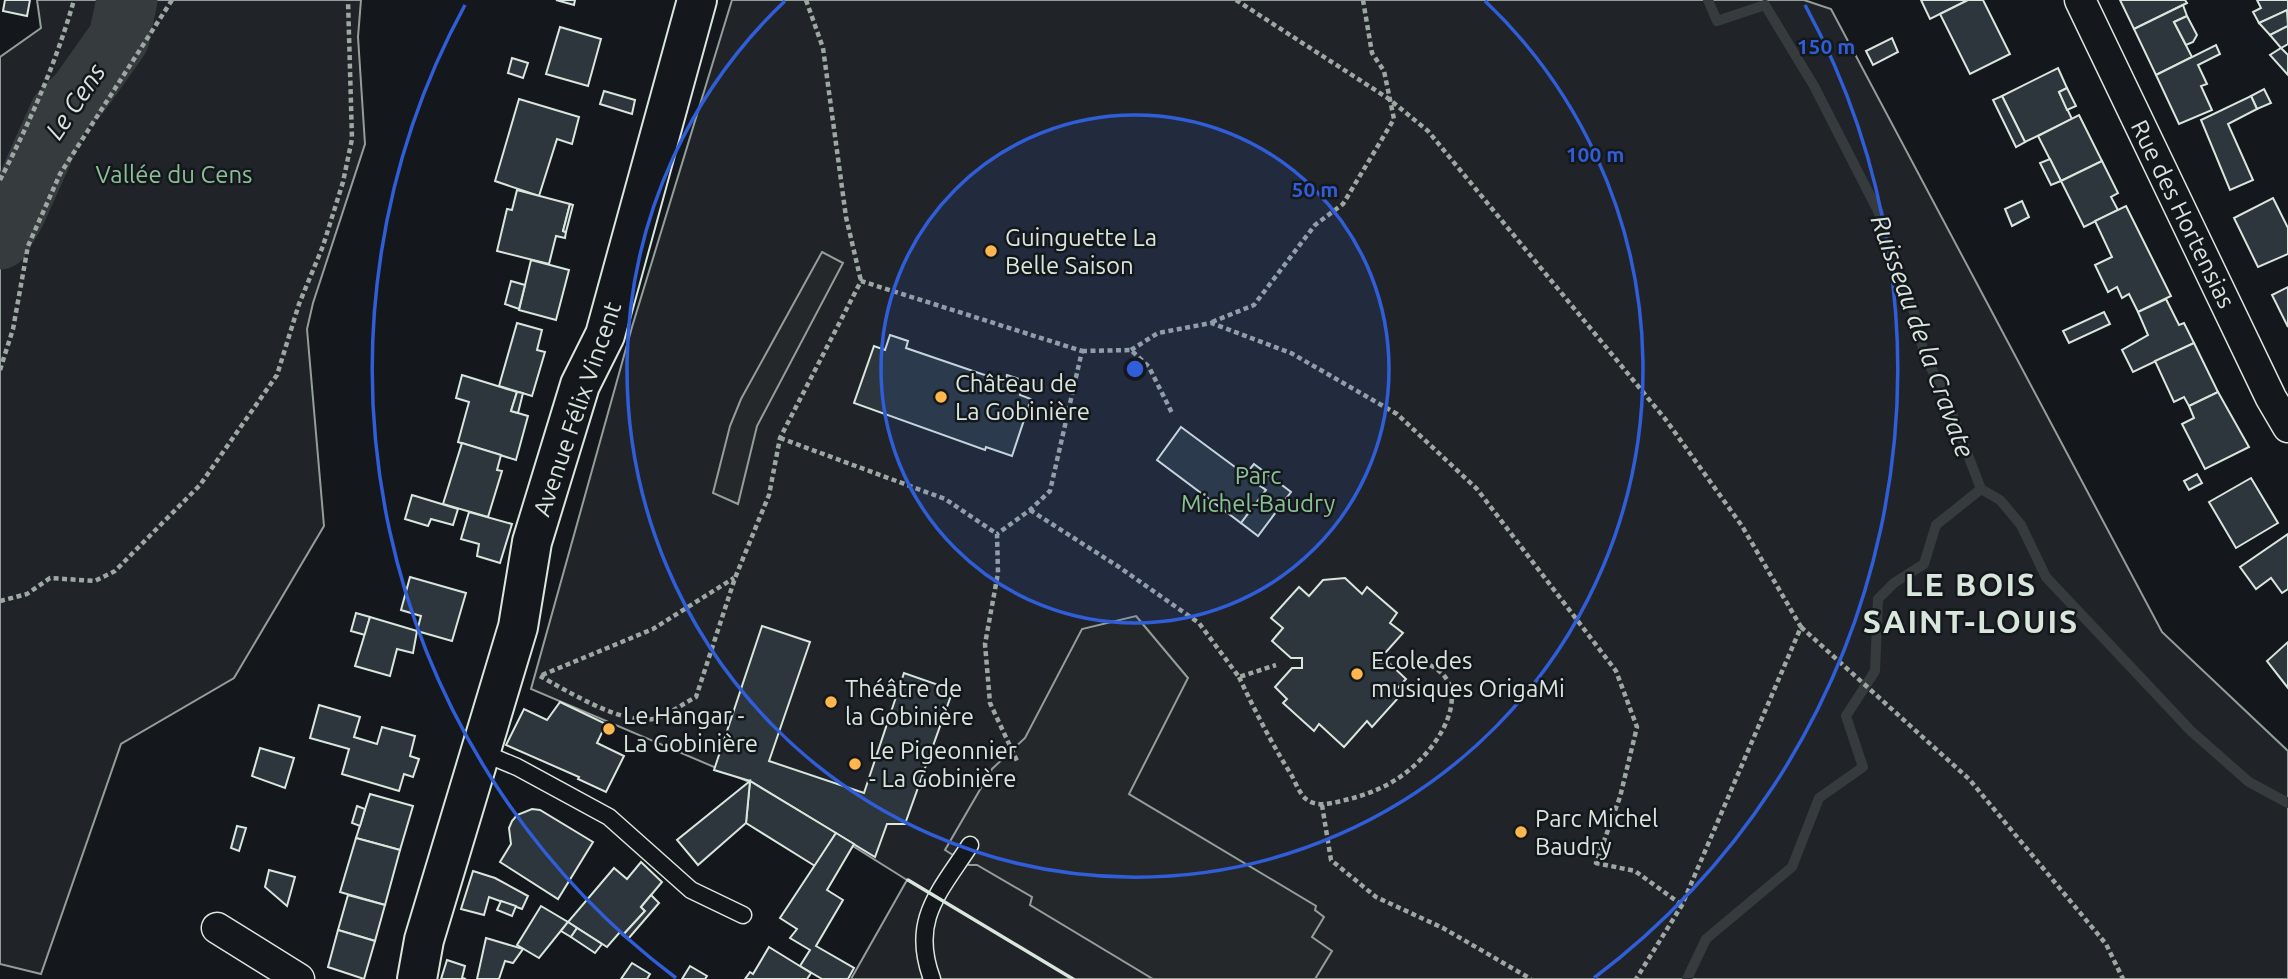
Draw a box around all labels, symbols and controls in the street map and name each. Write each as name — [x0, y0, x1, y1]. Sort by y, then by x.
text: 150 m — [1797, 34, 1855, 58]
water label: Le Cens — [39, 58, 111, 144]
street label: Rue des Hortensias — [2126, 116, 2240, 312]
text: 100 m — [1566, 142, 1624, 166]
park label: Vallée du Cens — [95, 161, 253, 188]
text: 50 m — [1292, 177, 1338, 201]
water label: Ruisseau de la Cravate — [1866, 211, 1980, 461]
place label: Guinguette La Belle Saison — [1005, 224, 1157, 279]
marker: Guinguette La Belle Saison — [983, 243, 999, 259]
street label: Avenue Félix Vincent — [528, 298, 627, 520]
centre of rings — [1123, 357, 1147, 381]
place label: Château de La Gobinière — [955, 370, 1090, 425]
marker: Château de La Gobinière — [933, 389, 949, 405]
park label: Parc Michel-Baudry — [1181, 462, 1336, 517]
district label: LE BOIS SAINT-LOUIS — [1863, 566, 2079, 639]
place label: Ecole des musiques OrigaMi — [1371, 647, 1565, 702]
marker: Ecole des musiques OrigaMi — [1349, 666, 1365, 682]
place label: Théâtre de la Gobinière — [845, 675, 974, 730]
marker: Théâtre de la Gobinière — [823, 694, 839, 710]
place label: Le Hangar - La Gobinière — [623, 702, 758, 757]
marker: Le Hangar - La Gobinière — [601, 721, 617, 737]
place label: Le Pigeonnier - La Gobinière — [869, 737, 1017, 792]
marker: Le Pigeonnier - La Gobinière — [847, 756, 863, 772]
place label: Parc Michel Baudry — [1535, 805, 1658, 860]
marker: Parc Michel Baudry — [1513, 824, 1529, 840]

